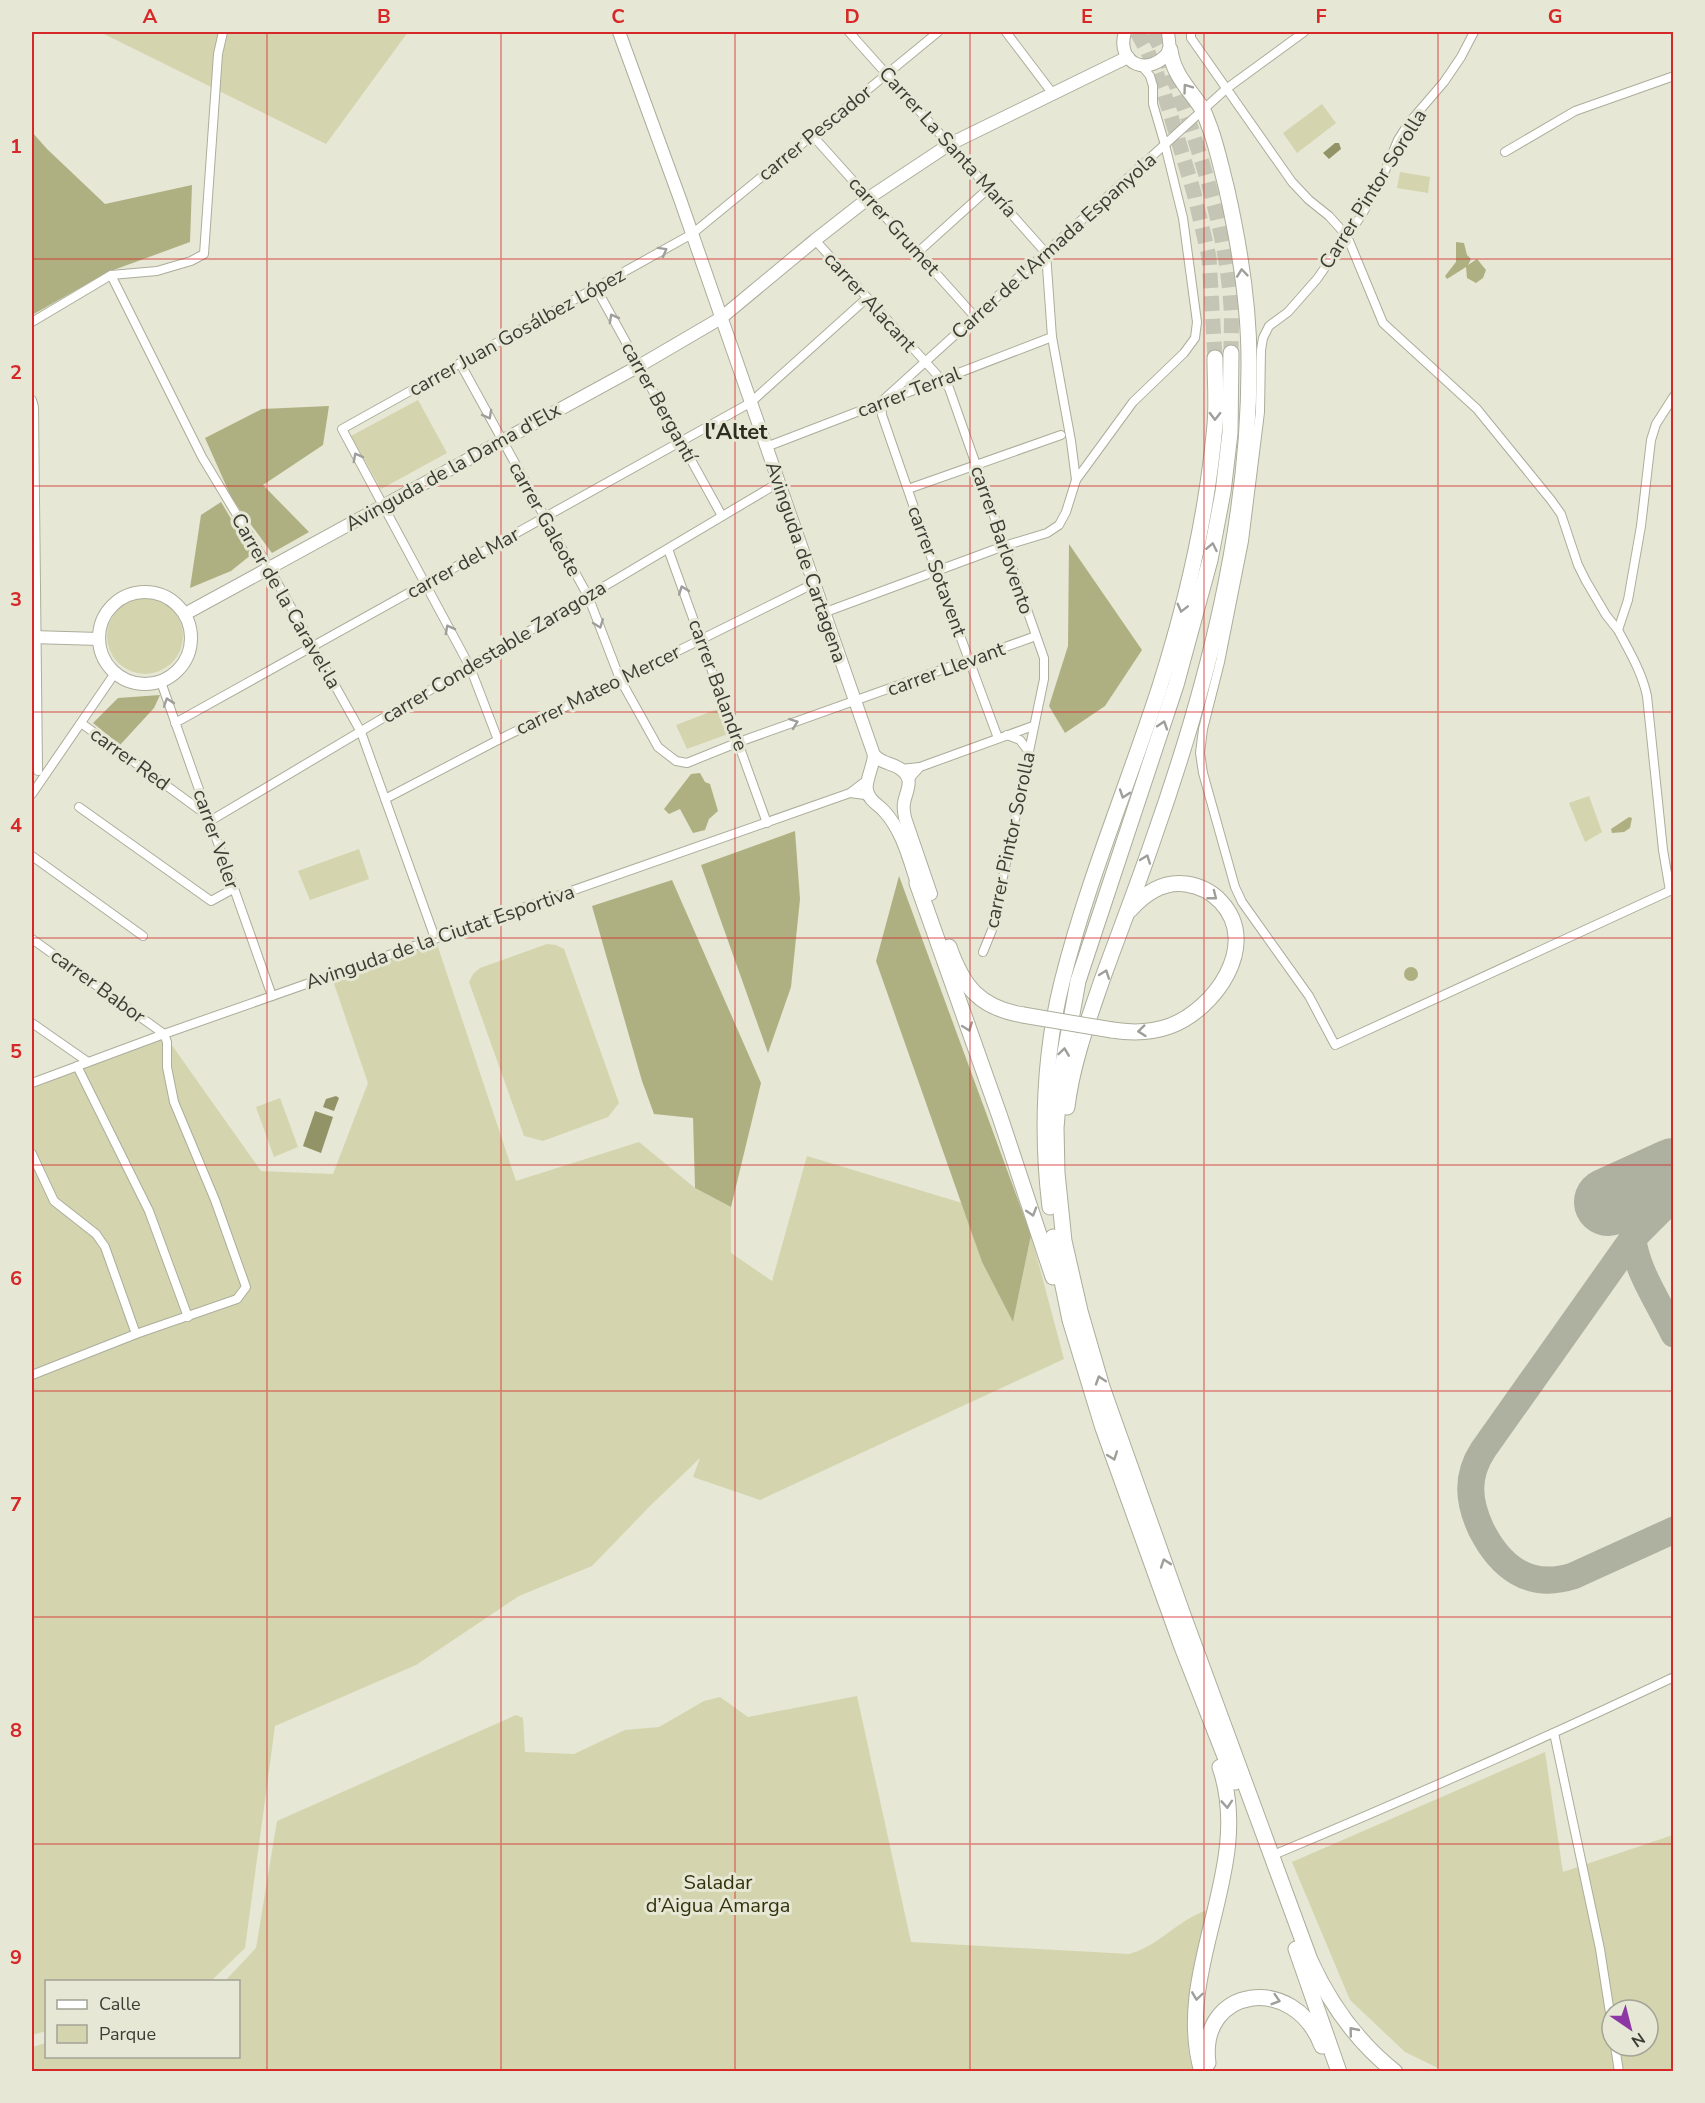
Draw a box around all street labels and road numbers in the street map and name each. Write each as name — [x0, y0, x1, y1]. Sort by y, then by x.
street label: Carrer La Santa María — [873, 61, 1023, 223]
street label: carrer Pescador — [752, 79, 878, 187]
street label: Carrer Pintor Sorolla — [1313, 104, 1433, 274]
street label: Carrer de l'Armada Espanyola — [946, 147, 1162, 345]
street label: carrer Grumet — [842, 171, 946, 282]
street label: carrer Alacant — [818, 246, 923, 359]
street label: carrer Juan Gosálbez López — [404, 261, 630, 403]
street label: carrer Bergantí — [615, 337, 704, 468]
street label: carrer Terral — [853, 360, 965, 424]
street label: Avinguda de la Dama d'Elx — [341, 396, 566, 538]
street label: carrer Galeote — [502, 457, 588, 581]
street label: Avinguda de Cartagena — [759, 458, 853, 666]
street label: carrer Barlovento — [964, 462, 1040, 618]
street label: carrer Sotavent — [901, 502, 973, 641]
street label: Carrer de la Caravel·la — [225, 508, 347, 694]
street label: carrer del Mar — [402, 521, 524, 605]
street label: carrer Condestable Zaragoza — [377, 574, 611, 730]
street label: carrer Balandre — [682, 615, 754, 755]
street label: carrer Llevant — [884, 635, 1009, 703]
street label: carrer Mateo Mercer — [511, 638, 685, 742]
street label: carrer Red — [85, 721, 175, 797]
street label: carrer Pintor Sorolla — [978, 749, 1042, 931]
street label: carrer Veler — [186, 786, 246, 892]
street label: Avinguda de la Ciutat Esportiva — [302, 878, 578, 996]
street label: carrer Babor — [45, 942, 151, 1030]

